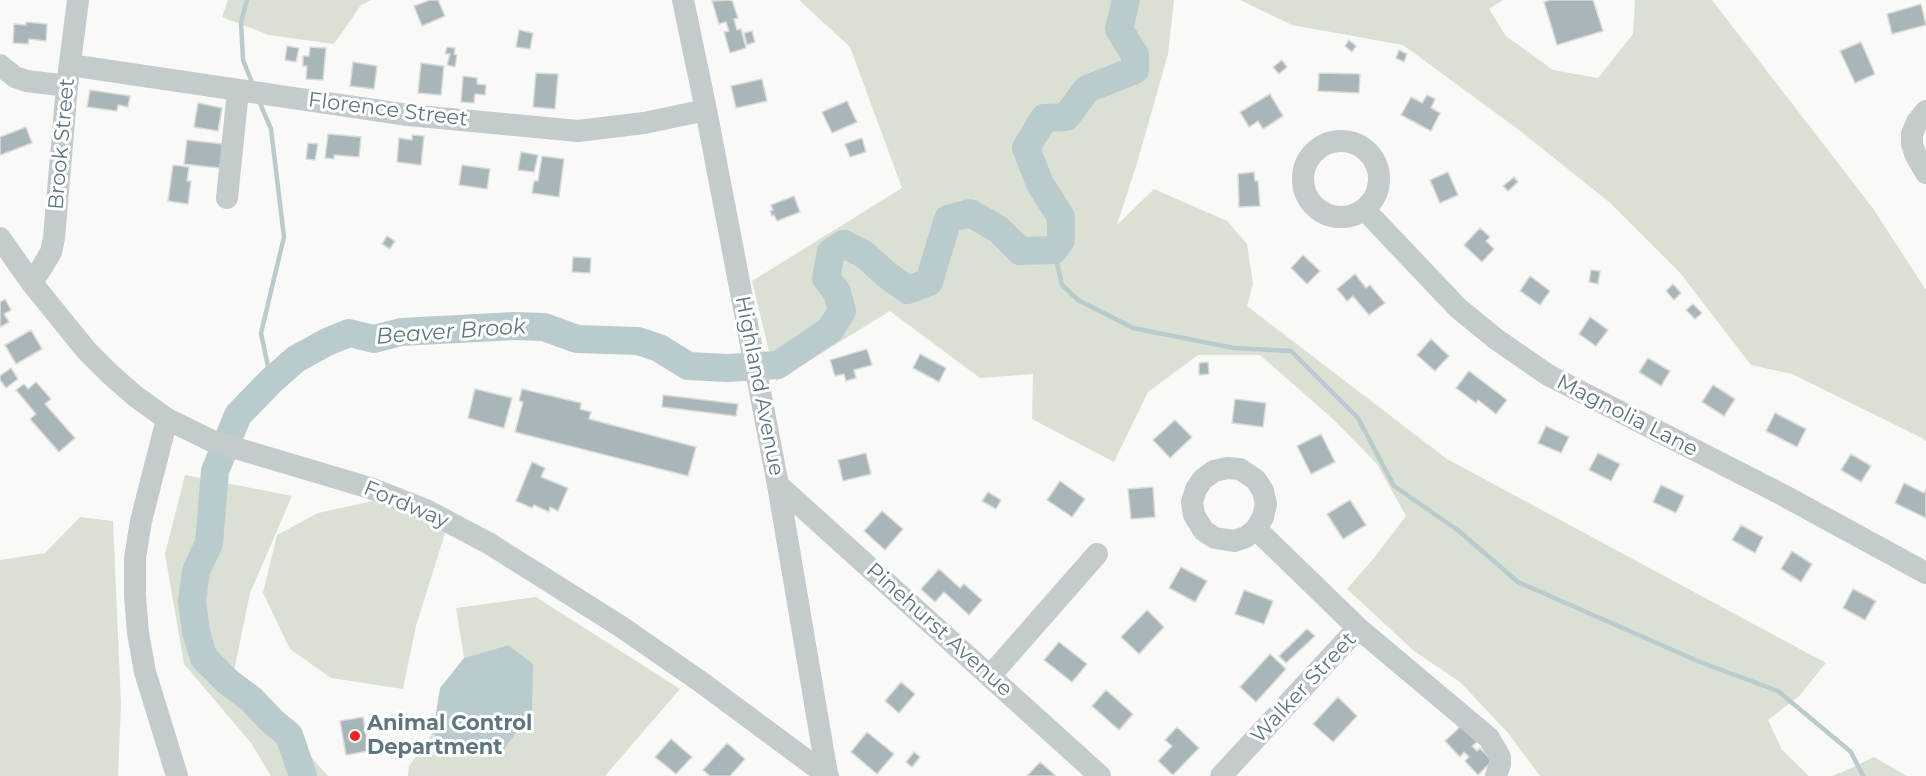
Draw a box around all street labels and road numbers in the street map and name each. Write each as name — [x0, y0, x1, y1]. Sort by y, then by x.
street label: Brook Street — [44, 77, 80, 211]
street label: Florence Street — [307, 88, 469, 132]
street label: Highland Avenue — [729, 294, 789, 478]
street label: Magnolia Lane — [1552, 370, 1702, 462]
street label: Fordway — [360, 476, 452, 534]
street label: Pinehurst Avenue — [861, 558, 1017, 702]
street label: Walker Street — [1246, 627, 1362, 749]

